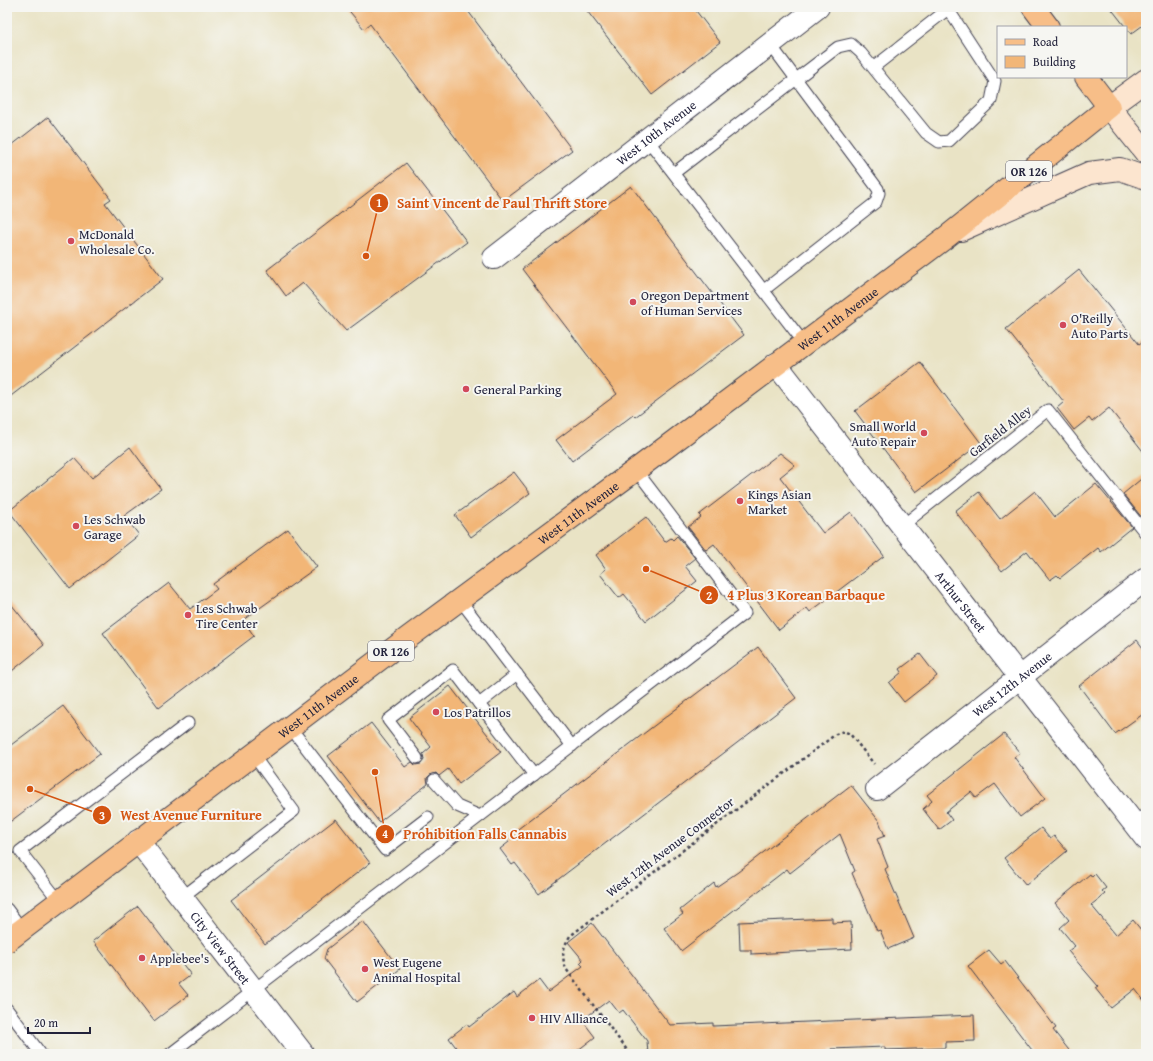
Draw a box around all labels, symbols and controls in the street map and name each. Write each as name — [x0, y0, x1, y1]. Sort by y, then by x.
legend — [997, 26, 1127, 78]
text: Road — [1033, 33, 1059, 50]
text: Building — [1033, 53, 1076, 70]
street label: West 10th Avenue — [612, 95, 700, 170]
road number: OR 126 — [1006, 161, 1052, 181]
callout: Saint Vincent de Paul Thrift Store — [369, 190, 615, 216]
text: Saint Vincent de Paul Thrift Store — [397, 193, 607, 213]
text: 1 — [376, 194, 382, 211]
place label: McDonald Wholesale Co. — [79, 225, 155, 259]
marker: McDonald Wholesale Co. — [66, 236, 76, 246]
street label: West 11th Avenue — [793, 282, 882, 355]
place label: Oregon Department of Human Services — [641, 286, 750, 320]
marker: Oregon Department of Human Services — [628, 297, 638, 307]
place label: O'Reilly Auto Parts — [1071, 309, 1128, 343]
marker: O'Reilly Auto Parts — [1058, 320, 1068, 330]
place label: General Parking — [474, 380, 562, 399]
marker: General Parking — [461, 384, 471, 394]
street label: Garfield Alley — [965, 400, 1036, 461]
place label: Small World Auto Repair — [850, 417, 917, 451]
marker: Small World Auto Repair — [919, 428, 929, 438]
street label: West 11th Avenue — [534, 476, 623, 549]
place label: Kings Asian Market — [748, 485, 812, 519]
marker: Kings Asian Market — [735, 496, 745, 506]
place label: Les Schwab Garage — [84, 510, 146, 544]
marker: Les Schwab Garage — [71, 521, 81, 531]
street label: Arthur Street — [931, 567, 991, 637]
callout: 4 Plus 3 Korean Barbaque — [699, 582, 893, 608]
text: 4 Plus 3 Korean Barbaque — [727, 585, 885, 605]
text: 2 — [706, 587, 712, 604]
place label: Les Schwab Tire Center — [196, 599, 258, 633]
marker: Les Schwab Tire Center — [183, 610, 193, 620]
road number: OR 126 — [368, 641, 414, 661]
street label: West 12th Avenue — [968, 647, 1056, 721]
street label: West 11th Avenue — [274, 669, 362, 742]
place label: Los Patrillos — [444, 703, 511, 722]
marker: Los Patrillos — [431, 707, 441, 717]
street label: West 12th Avenue Connector — [602, 792, 739, 902]
callout: West Avenue Furniture — [92, 802, 270, 828]
text: West Avenue Furniture — [120, 805, 262, 825]
text: 3 — [99, 807, 105, 824]
callout: Prohibition Falls Cannabis — [375, 821, 575, 847]
text: Prohibition Falls Cannabis — [403, 824, 567, 844]
text: 4 — [382, 825, 388, 842]
street label: City View Street — [186, 907, 255, 989]
place label: Applebee's — [150, 949, 209, 968]
marker: Applebee's — [137, 953, 147, 963]
place label: West Eugene Animal Hospital — [373, 953, 461, 987]
marker: West Eugene Animal Hospital — [360, 964, 370, 974]
scale bar — [28, 1009, 90, 1035]
place label: HIV Alliance — [540, 1009, 608, 1028]
marker: HIV Alliance — [527, 1013, 537, 1023]
text: 20 m — [34, 1014, 58, 1031]

